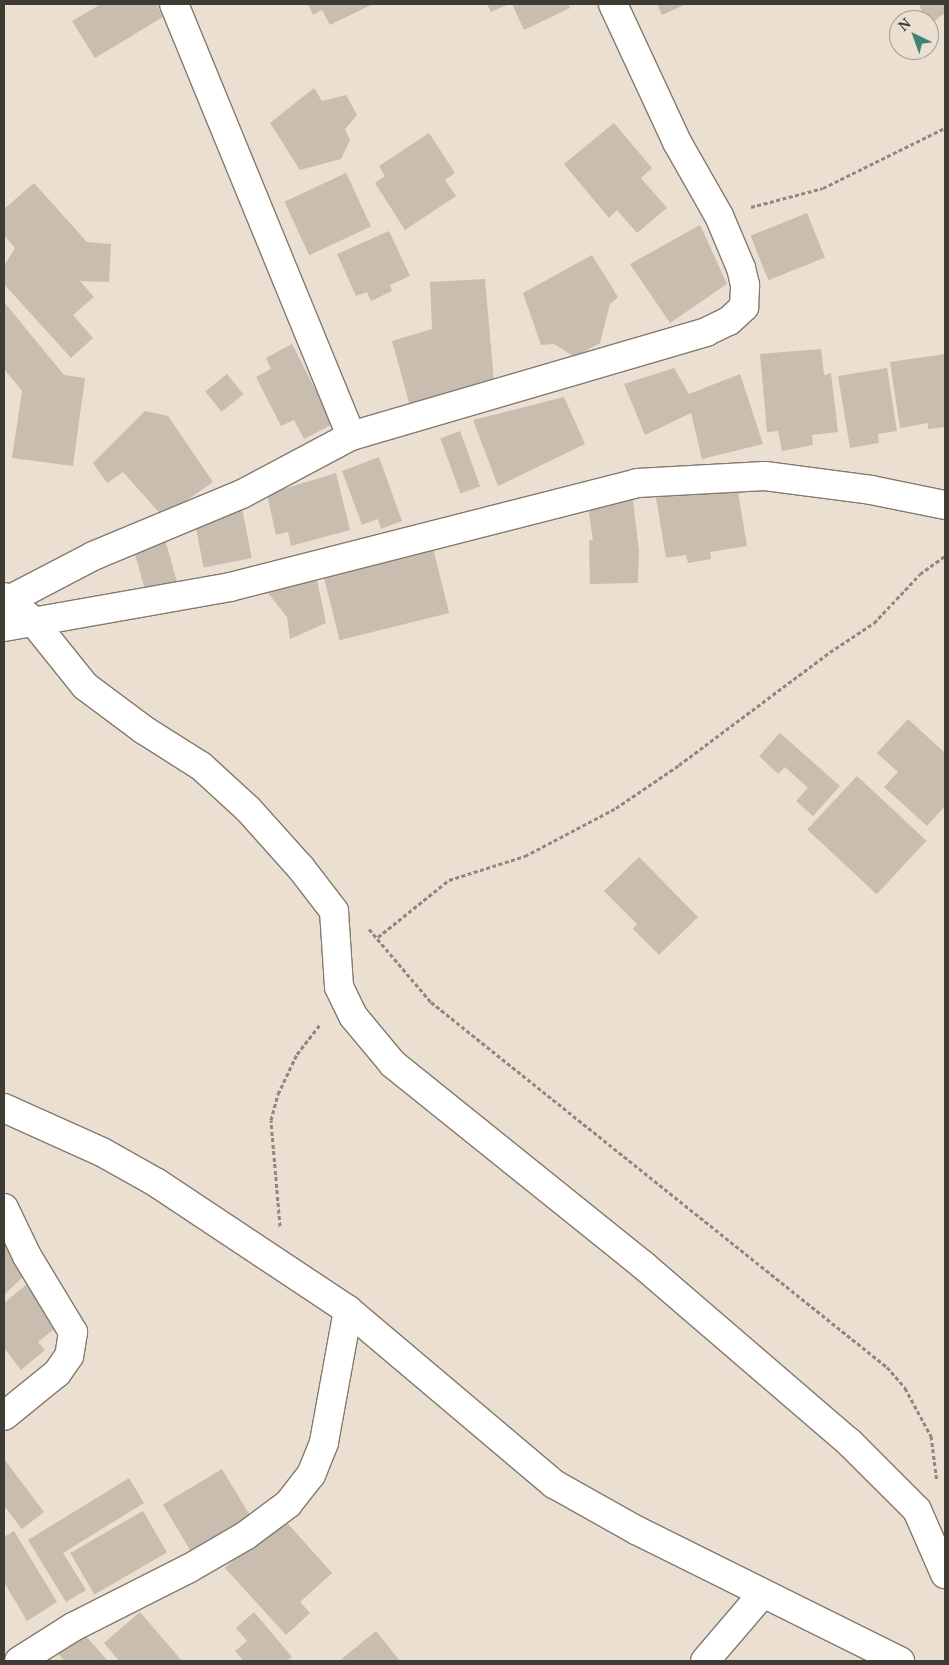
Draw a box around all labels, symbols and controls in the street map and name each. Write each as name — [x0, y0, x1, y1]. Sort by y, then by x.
north arrow — [889, 10, 939, 60]
text: N — [894, 13, 915, 35]

